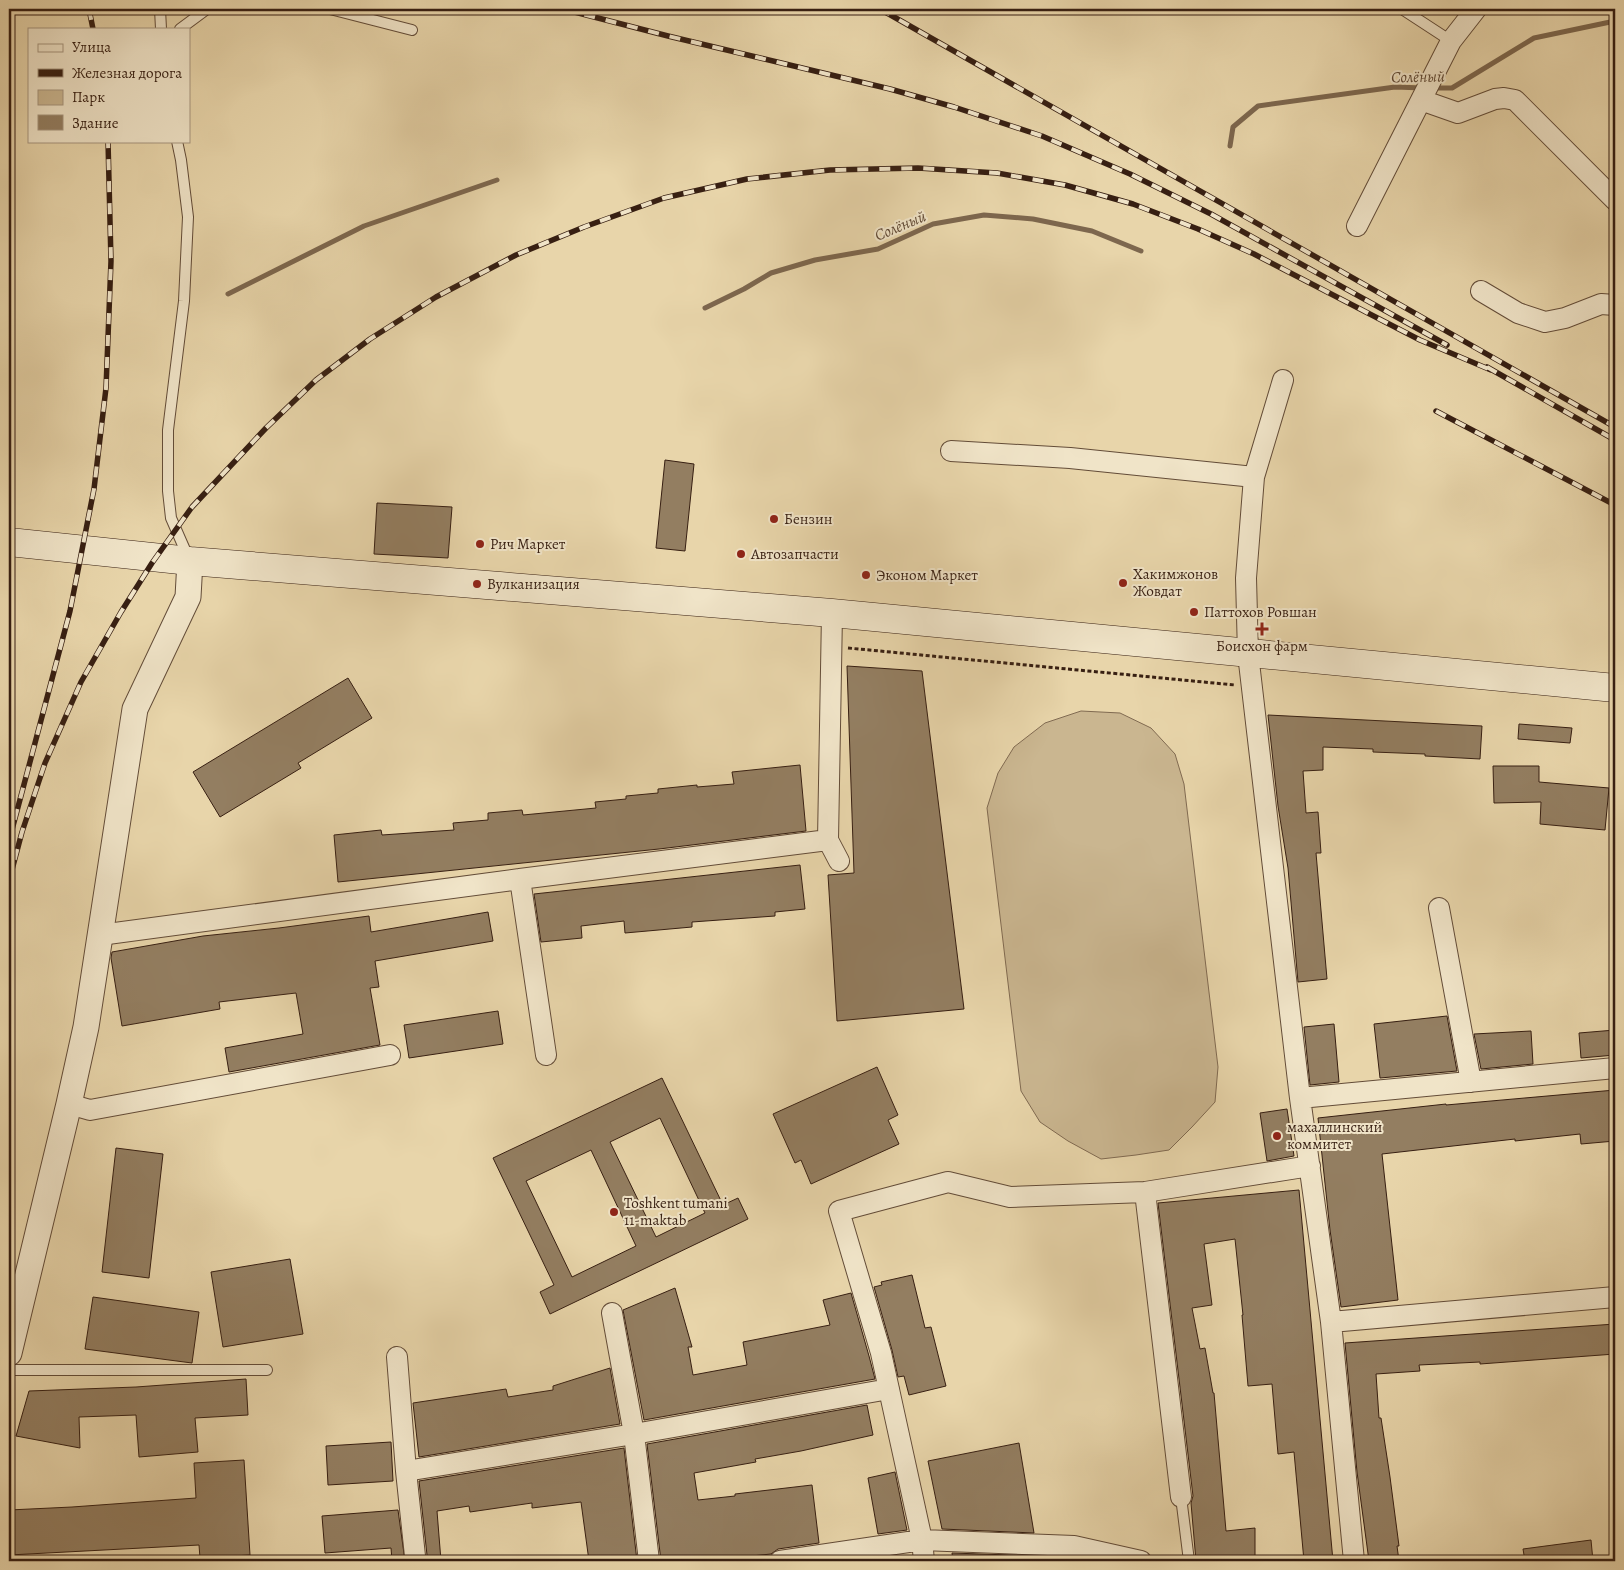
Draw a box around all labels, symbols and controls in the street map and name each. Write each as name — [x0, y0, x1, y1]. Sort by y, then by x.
legend — [28, 28, 190, 142]
text: Улица — [72, 37, 111, 57]
text: Железная дорога — [72, 63, 182, 83]
water label: Солёный — [1391, 66, 1445, 88]
text: Парк — [72, 87, 105, 107]
text: Здание — [72, 113, 119, 133]
water label: Солёный — [871, 205, 929, 247]
place label: Бензин — [784, 509, 833, 529]
marker: Бензин — [768, 513, 780, 525]
place label: Рич Маркет — [490, 534, 566, 554]
marker: Рич Маркет — [474, 538, 486, 550]
place label: Автозапчасти — [750, 544, 839, 564]
marker: Автозапчасти — [735, 548, 747, 560]
place label: Хакимжонов Жовдат — [1133, 564, 1218, 601]
place label: Эконом Маркет — [876, 565, 978, 585]
marker: Эконом Маркет — [860, 569, 872, 581]
place label: Вулканизация — [487, 574, 580, 594]
marker: Хакимжонов Жовдат — [1117, 577, 1129, 589]
marker: Вулканизация — [471, 578, 483, 590]
place label: Паттохов Ровшан — [1204, 602, 1317, 622]
marker: Паттохов Ровшан — [1188, 606, 1200, 618]
marker: Боисхон фарм — [1256, 623, 1268, 635]
place label: Боисхон фарм — [1216, 636, 1308, 656]
place label: махаллинский коммитет — [1287, 1117, 1382, 1154]
marker: махаллинский коммитет — [1271, 1130, 1283, 1142]
place label: Toshkent tumani 11-maktab — [624, 1193, 728, 1230]
marker: Toshkent tumani 11-maktab — [608, 1206, 620, 1218]

